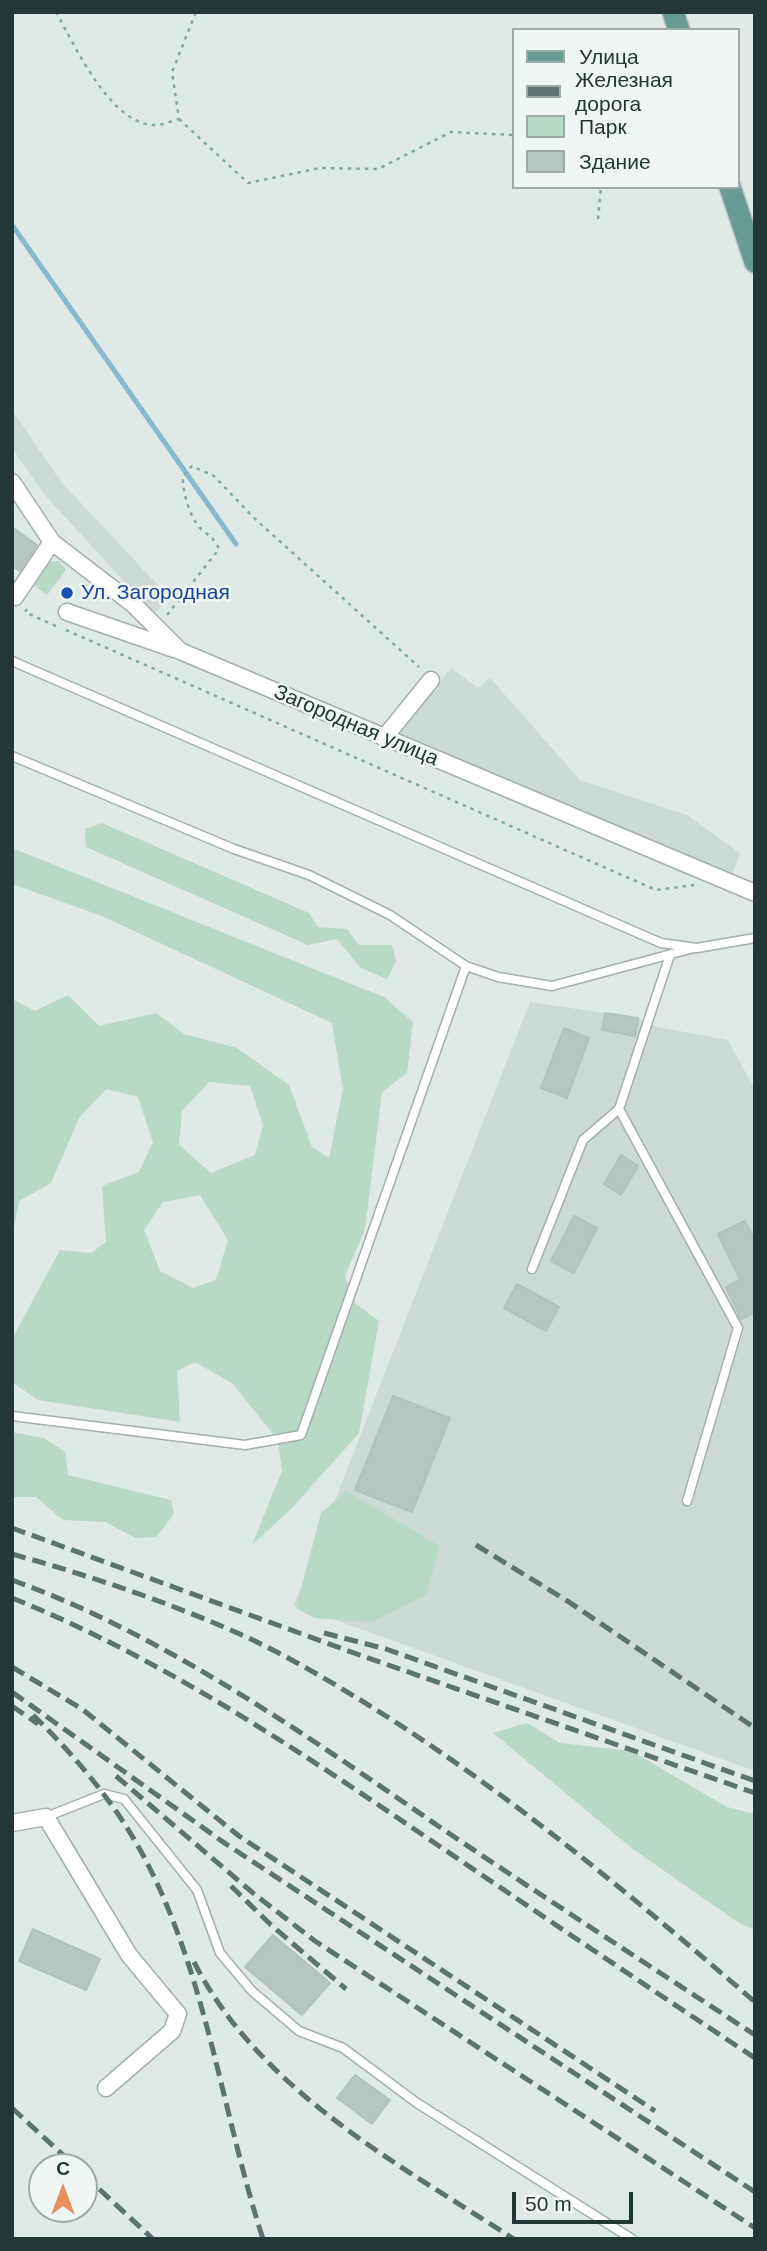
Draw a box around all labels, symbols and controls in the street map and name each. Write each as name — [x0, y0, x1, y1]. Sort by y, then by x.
legend — [512, 28, 739, 189]
text: Улица — [579, 45, 639, 68]
text: Железная дорога — [575, 68, 673, 115]
text: Парк — [579, 115, 627, 138]
text: Здание — [579, 150, 651, 173]
place label: Ул. Загородная — [81, 580, 230, 606]
marker: Ул. Загородная — [59, 585, 75, 601]
street label: Загородная улица — [270, 680, 442, 772]
north arrow — [28, 2153, 98, 2223]
text: С — [56, 2158, 70, 2179]
scale bar — [515, 2178, 636, 2222]
text: 50 m — [525, 2192, 572, 2215]

